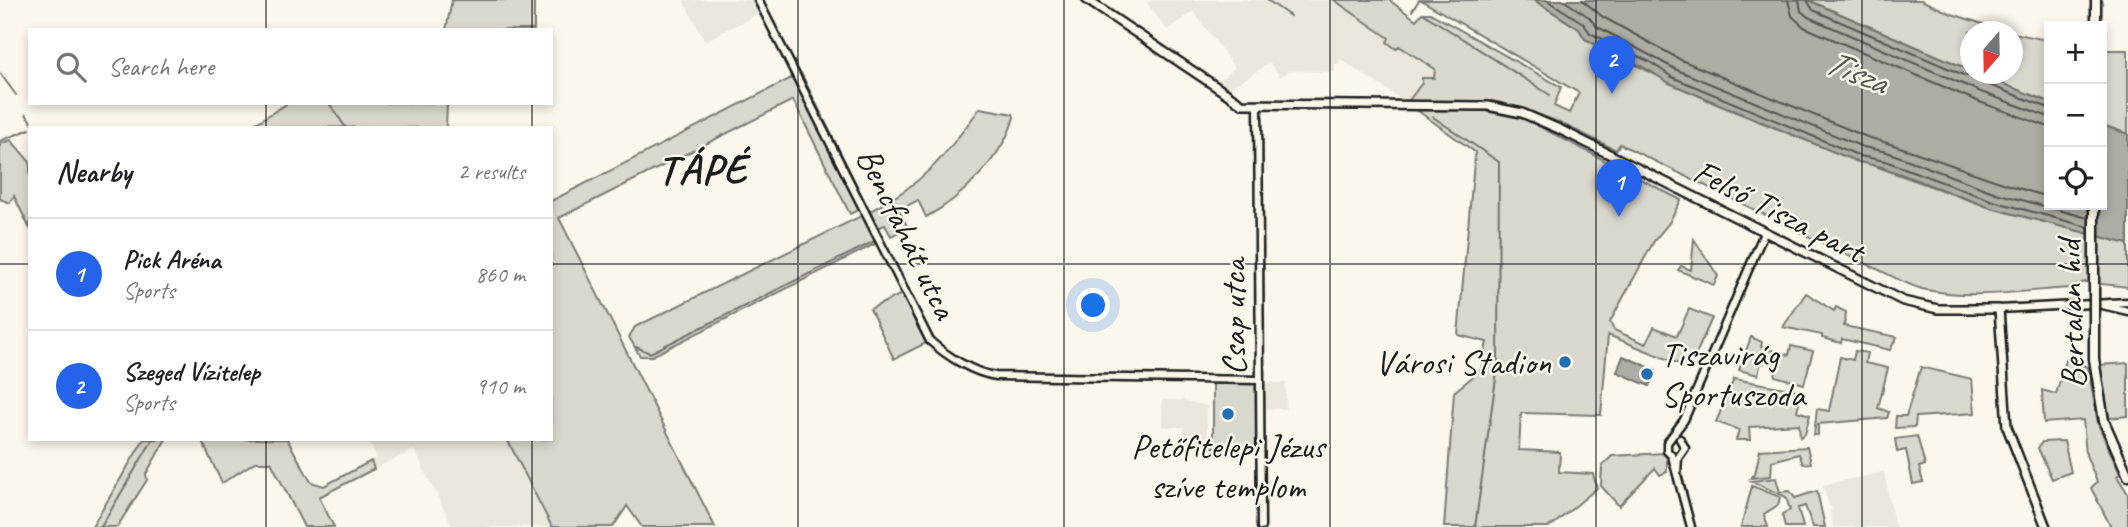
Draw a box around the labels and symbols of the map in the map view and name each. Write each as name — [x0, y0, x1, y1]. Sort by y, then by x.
north arrow — [1960, 21, 2023, 84]
pin: 2 — [1589, 36, 1635, 94]
water label: Tisza — [1818, 37, 1897, 106]
street label: Bencfahát utca — [846, 140, 969, 328]
district label: TÁPÉ — [658, 143, 751, 196]
street label: Felső Tisza part — [1686, 149, 1875, 275]
pin: 1 — [1596, 159, 1642, 217]
street label: Bertalan híd — [2046, 234, 2096, 389]
street label: Csap utca — [1211, 256, 1256, 375]
your location — [1076, 288, 1110, 322]
place label: Tiszavirág Sportuszoda — [1661, 332, 1808, 417]
place label: Városi Stadion — [1375, 340, 1551, 385]
marker: Városi Stadion — [1557, 354, 1573, 370]
marker: Tiszavirág Sportuszoda — [1639, 366, 1655, 382]
marker: Petőfitelepi Jézus szíve templom — [1220, 406, 1236, 422]
place label: Petőfitelepi Jézus szíve templom — [1131, 424, 1328, 509]

